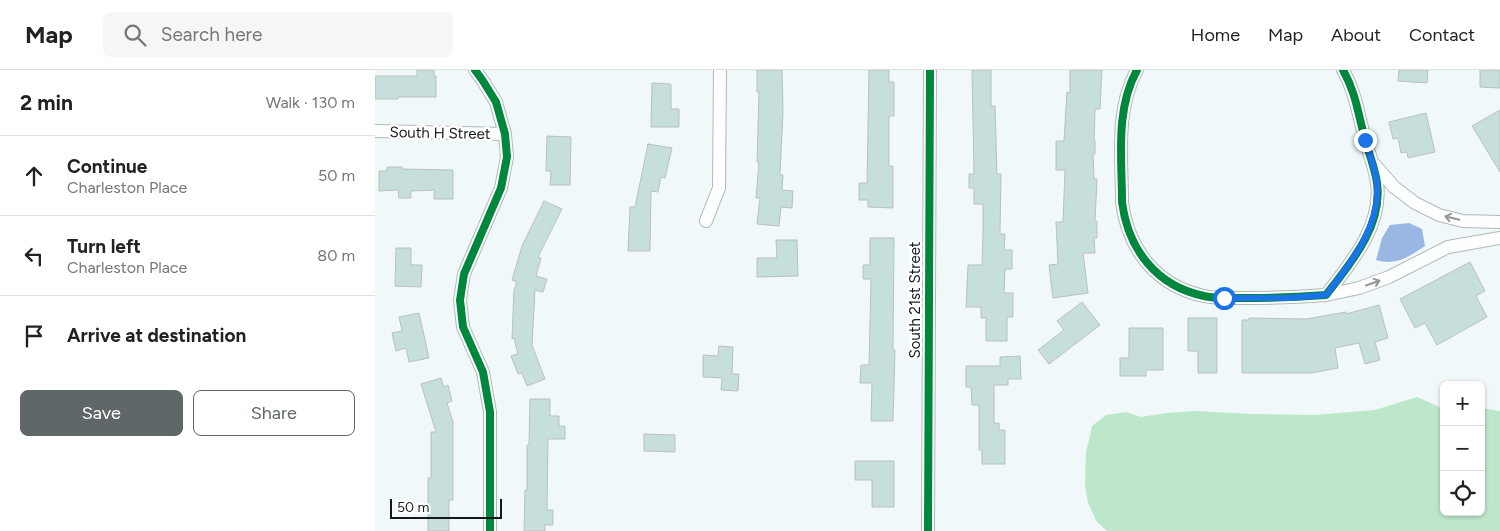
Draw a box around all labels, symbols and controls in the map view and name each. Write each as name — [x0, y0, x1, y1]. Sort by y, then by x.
search box — [103, 12, 453, 57]
text: Map — [25, 20, 73, 49]
icon: search — [121, 21, 149, 49]
text: Search here — [161, 23, 262, 46]
text: Home — [1191, 24, 1240, 46]
text: Map — [1268, 24, 1303, 46]
text: About — [1331, 24, 1381, 46]
text: Contact — [1409, 24, 1475, 46]
text: 2 min — [20, 90, 73, 115]
text: Walk · 130 m — [266, 93, 355, 112]
street label: South H Street — [389, 123, 491, 143]
route end — [1354, 129, 1377, 152]
text: Continue — [67, 155, 147, 178]
icon: ahead — [20, 162, 48, 190]
text: 50 m — [318, 166, 355, 185]
text: Charleston Place — [67, 178, 187, 197]
one-way arrow — [1444, 213, 1460, 222]
text: Turn left — [67, 235, 141, 258]
street label: South 21st Street — [906, 241, 924, 358]
icon: left — [20, 242, 48, 270]
text: 80 m — [317, 246, 355, 265]
text: Charleston Place — [67, 258, 187, 277]
one-way arrow — [1365, 278, 1380, 287]
route start — [1213, 287, 1236, 310]
icon: arrive — [20, 322, 48, 350]
text: Arrive at destination — [67, 324, 246, 347]
map controls — [1440, 381, 1485, 516]
button: + — [1440, 381, 1485, 426]
button: Save — [20, 390, 183, 436]
button: Share — [193, 390, 355, 436]
button: − — [1440, 426, 1485, 471]
button: locate — [1440, 471, 1485, 516]
scale bar — [390, 496, 503, 519]
text: 50 m — [397, 499, 429, 516]

